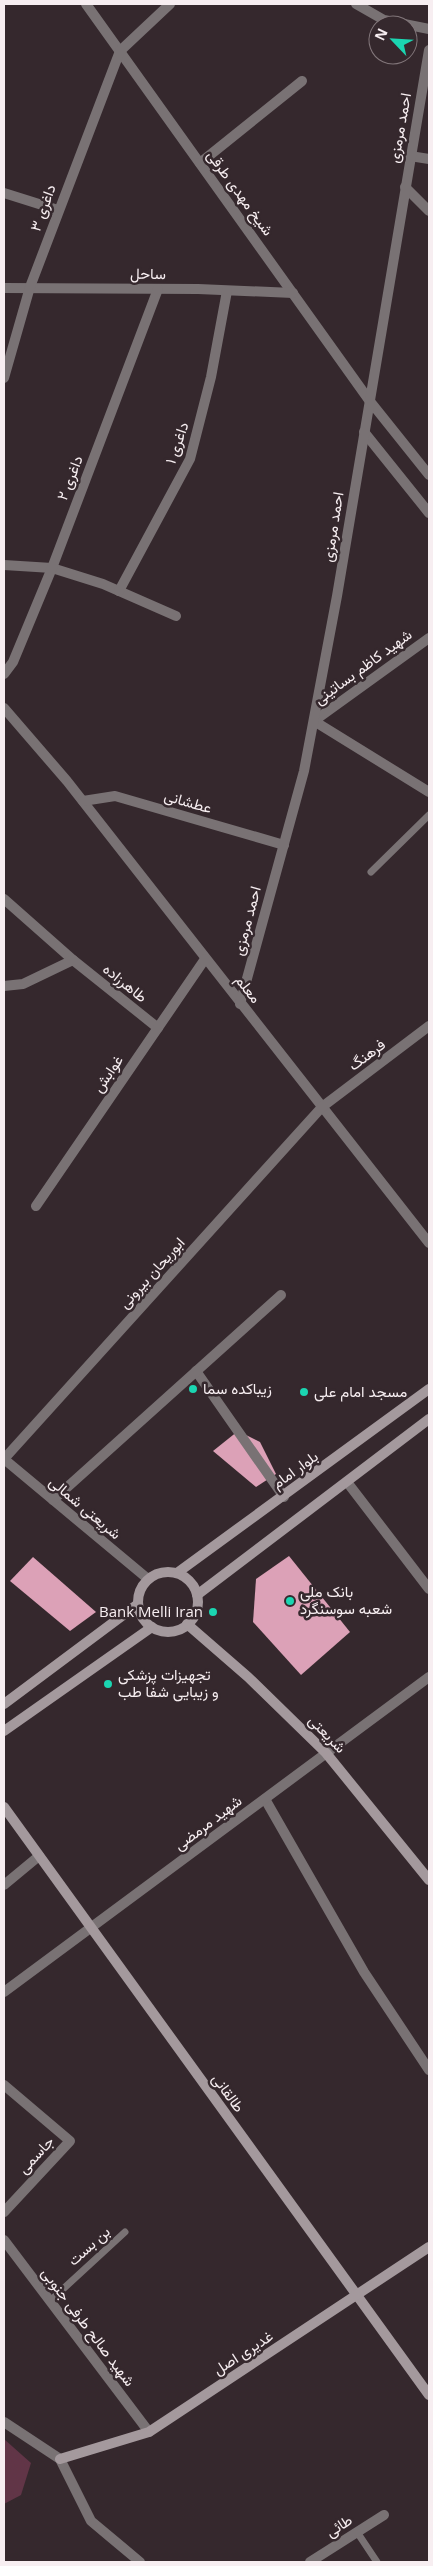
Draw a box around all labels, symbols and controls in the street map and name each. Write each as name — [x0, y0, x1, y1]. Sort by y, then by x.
north arrow — [368, 15, 418, 65]
text: N — [370, 25, 392, 43]
street label: احمد مرمزی — [383, 91, 416, 165]
street label: شیخ مهدی طرقی — [201, 146, 279, 241]
street label: داغری ۳ — [24, 181, 61, 234]
street label: ساحل — [130, 263, 166, 283]
street label: داغری ۱ — [160, 419, 193, 467]
street label: داغری ۲ — [51, 452, 88, 503]
street label: احمد مرمزی — [317, 490, 348, 564]
street label: شهید کاظم بساتینی — [310, 624, 416, 709]
street label: عطشانی — [162, 785, 215, 818]
street label: احمد مرمزی — [227, 884, 266, 958]
street label: طاهرزاده — [99, 958, 152, 1006]
street label: معلم — [231, 970, 266, 1007]
street label: فرهنگ — [344, 1034, 389, 1075]
street label: غوابش — [87, 1051, 128, 1097]
street label: ابوریحان بیرونی — [114, 1232, 189, 1313]
place label: زیباکده سما — [203, 1378, 272, 1398]
place label: مسجد امام علی — [314, 1381, 407, 1402]
marker: زیباکده سما — [187, 1383, 199, 1395]
marker: مسجد امام علی — [298, 1386, 310, 1398]
street label: بلوار امام — [267, 1446, 322, 1494]
street label: شریعتی شمالی — [45, 1471, 126, 1544]
place label: بانک ملی شعبه سوسنگرد — [300, 1581, 392, 1618]
marker: بانک ملی شعبه سوسنگرد — [284, 1595, 296, 1607]
place label: Bank Melli Iran — [99, 1601, 203, 1621]
marker: Bank Melli Iran — [207, 1606, 219, 1618]
place label: تجهیزات پزشکی و زیبایی شفا طب — [118, 1664, 219, 1702]
marker: تجهیزات پزشکی و زیبایی شفا طب — [102, 1678, 114, 1690]
street label: شریعتی — [304, 1710, 351, 1758]
street label: شهید مرمضی — [169, 1790, 246, 1855]
street label: طالقانی — [207, 2069, 250, 2117]
street label: جاسمی — [13, 2131, 58, 2178]
street label: بن بست — [63, 2221, 114, 2270]
street label: شهید صالح طرفی جنوبی — [36, 2263, 140, 2391]
street label: غدیری اصل — [209, 2325, 277, 2380]
street label: طائی — [321, 2509, 356, 2542]

